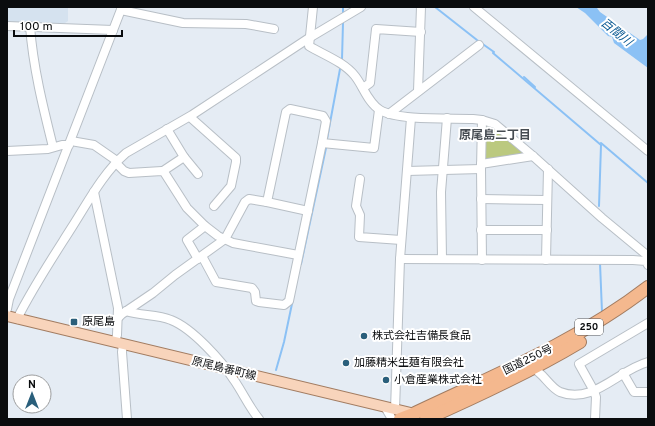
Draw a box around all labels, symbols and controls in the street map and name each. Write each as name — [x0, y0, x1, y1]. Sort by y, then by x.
scale bar — [14, 12, 122, 38]
water label: 百間川 — [597, 15, 637, 52]
text: 100 m — [20, 19, 53, 35]
district label: 原尾島二丁目 — [459, 128, 531, 144]
place label: 原尾島 — [82, 315, 115, 329]
marker: 原尾島 — [69, 317, 79, 327]
road number: 250 — [575, 319, 603, 335]
place label: 株式会社吉備長食品 — [372, 329, 471, 343]
marker: 株式会社吉備長食品 — [359, 331, 369, 341]
street label: 国道250号 — [501, 342, 555, 378]
street label: 原尾島番町線 — [190, 354, 258, 384]
place label: 加藤精米生麺有限会社 — [354, 356, 464, 370]
marker: 加藤精米生麺有限会社 — [341, 358, 351, 368]
place label: 小倉産業株式会社 — [394, 373, 482, 387]
north arrow — [12, 374, 52, 414]
marker: 小倉産業株式会社 — [381, 375, 391, 385]
text: N — [28, 378, 36, 392]

